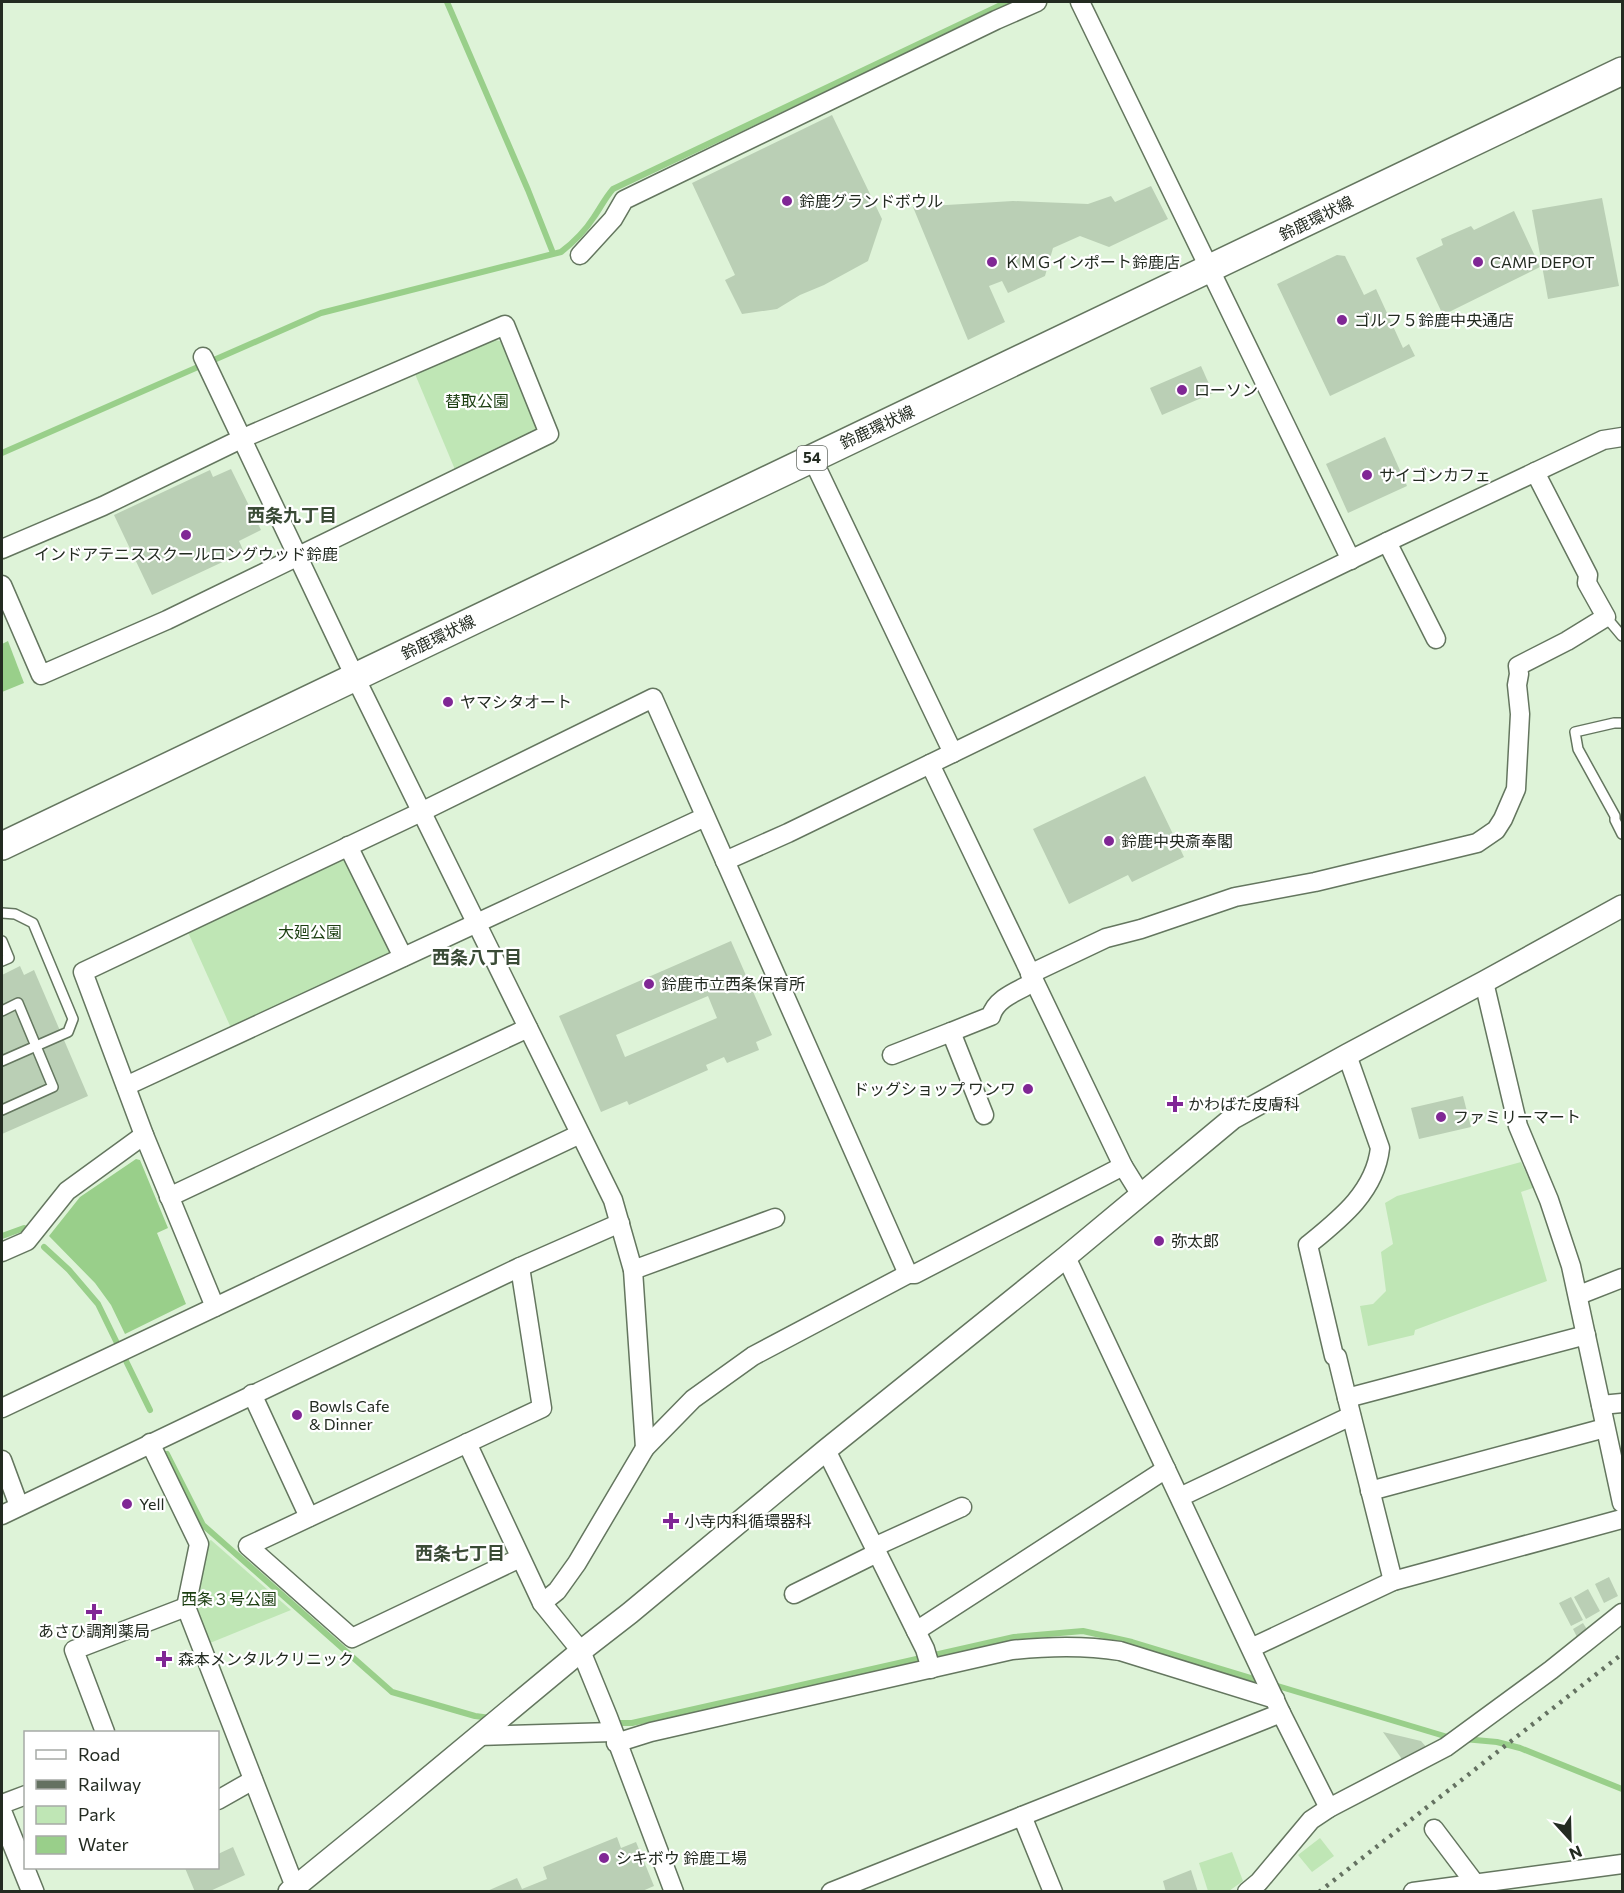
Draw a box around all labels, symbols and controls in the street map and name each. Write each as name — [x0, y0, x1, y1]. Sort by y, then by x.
place label: 鈴鹿グランドボウル — [799, 191, 943, 210]
street label: 鈴鹿環状線 — [1276, 191, 1356, 244]
marker: 鈴鹿グランドボウル — [780, 194, 794, 208]
place label: ＫＭＧインポート鈴鹿店 — [1004, 252, 1180, 271]
place label: CAMP DEPOT — [1490, 252, 1595, 271]
marker: ＫＭＧインポート鈴鹿店 — [985, 255, 999, 269]
marker: CAMP DEPOT — [1471, 255, 1485, 269]
place label: ゴルフ５鈴鹿中央通店 — [1354, 310, 1514, 329]
marker: ゴルフ５鈴鹿中央通店 — [1335, 313, 1349, 327]
place label: ローソン — [1194, 380, 1258, 399]
marker: ローソン — [1175, 383, 1189, 397]
park label: 替取公園 — [445, 391, 509, 410]
street label: 鈴鹿環状線 — [837, 401, 917, 452]
road number: 54 — [797, 446, 827, 470]
place label: サイゴンカフェ — [1379, 465, 1491, 484]
marker: サイゴンカフェ — [1360, 468, 1374, 482]
district label: 西条九丁目 — [247, 504, 337, 526]
marker: インドアテニススクールロングウッド鈴鹿 — [179, 528, 193, 542]
place label: インドアテニススクールロングウッド鈴鹿 — [34, 544, 338, 563]
street label: 鈴鹿環状線 — [398, 610, 478, 663]
place label: ヤマシタオート — [460, 692, 572, 711]
marker: ヤマシタオート — [441, 695, 455, 709]
place label: 鈴鹿中央斎奉閣 — [1121, 831, 1233, 850]
marker: 鈴鹿中央斎奉閣 — [1102, 834, 1116, 848]
park label: 大廻公園 — [278, 922, 342, 941]
district label: 西条八丁目 — [432, 946, 522, 968]
place label: 鈴鹿市立西条保育所 — [661, 974, 805, 993]
marker: 鈴鹿市立西条保育所 — [642, 977, 656, 991]
place label: ドッグショップ ワンワ — [853, 1079, 1016, 1098]
marker: ドッグショップ ワンワ — [1021, 1082, 1035, 1096]
place label: かわばた皮膚科 — [1188, 1094, 1300, 1113]
marker: かわばた皮膚科 — [1166, 1095, 1184, 1113]
place label: ファミリーマート — [1453, 1107, 1581, 1126]
marker: ファミリーマート — [1434, 1110, 1448, 1124]
place label: 弥太郎 — [1171, 1231, 1219, 1250]
marker: 弥太郎 — [1152, 1234, 1166, 1248]
place label: Bowls Cafe & Dinner — [309, 1396, 390, 1433]
marker: Bowls Cafe & Dinner — [290, 1408, 304, 1422]
place label: Yell — [139, 1494, 165, 1513]
marker: Yell — [120, 1497, 134, 1511]
place label: 小寺内科循環器科 — [684, 1511, 812, 1530]
marker: 小寺内科循環器科 — [662, 1512, 680, 1530]
district label: 西条七丁目 — [415, 1542, 505, 1564]
park label: 西条３号公園 — [181, 1589, 277, 1608]
marker: あさひ調剤薬局 — [87, 1605, 101, 1619]
place label: あさひ調剤薬局 — [38, 1621, 150, 1640]
place label: 森本メンタルクリニック — [178, 1649, 354, 1668]
marker: 森本メンタルクリニック — [155, 1650, 173, 1668]
legend — [24, 1731, 219, 1869]
text: Road — [78, 1743, 120, 1765]
text: Railway — [78, 1773, 141, 1795]
text: Park — [78, 1803, 116, 1825]
north arrow — [1540, 1809, 1600, 1869]
text: Water — [78, 1833, 129, 1855]
text: N — [1567, 1842, 1585, 1864]
place label: シキボウ 鈴鹿工場 — [616, 1848, 747, 1867]
marker: シキボウ 鈴鹿工場 — [597, 1851, 611, 1865]

